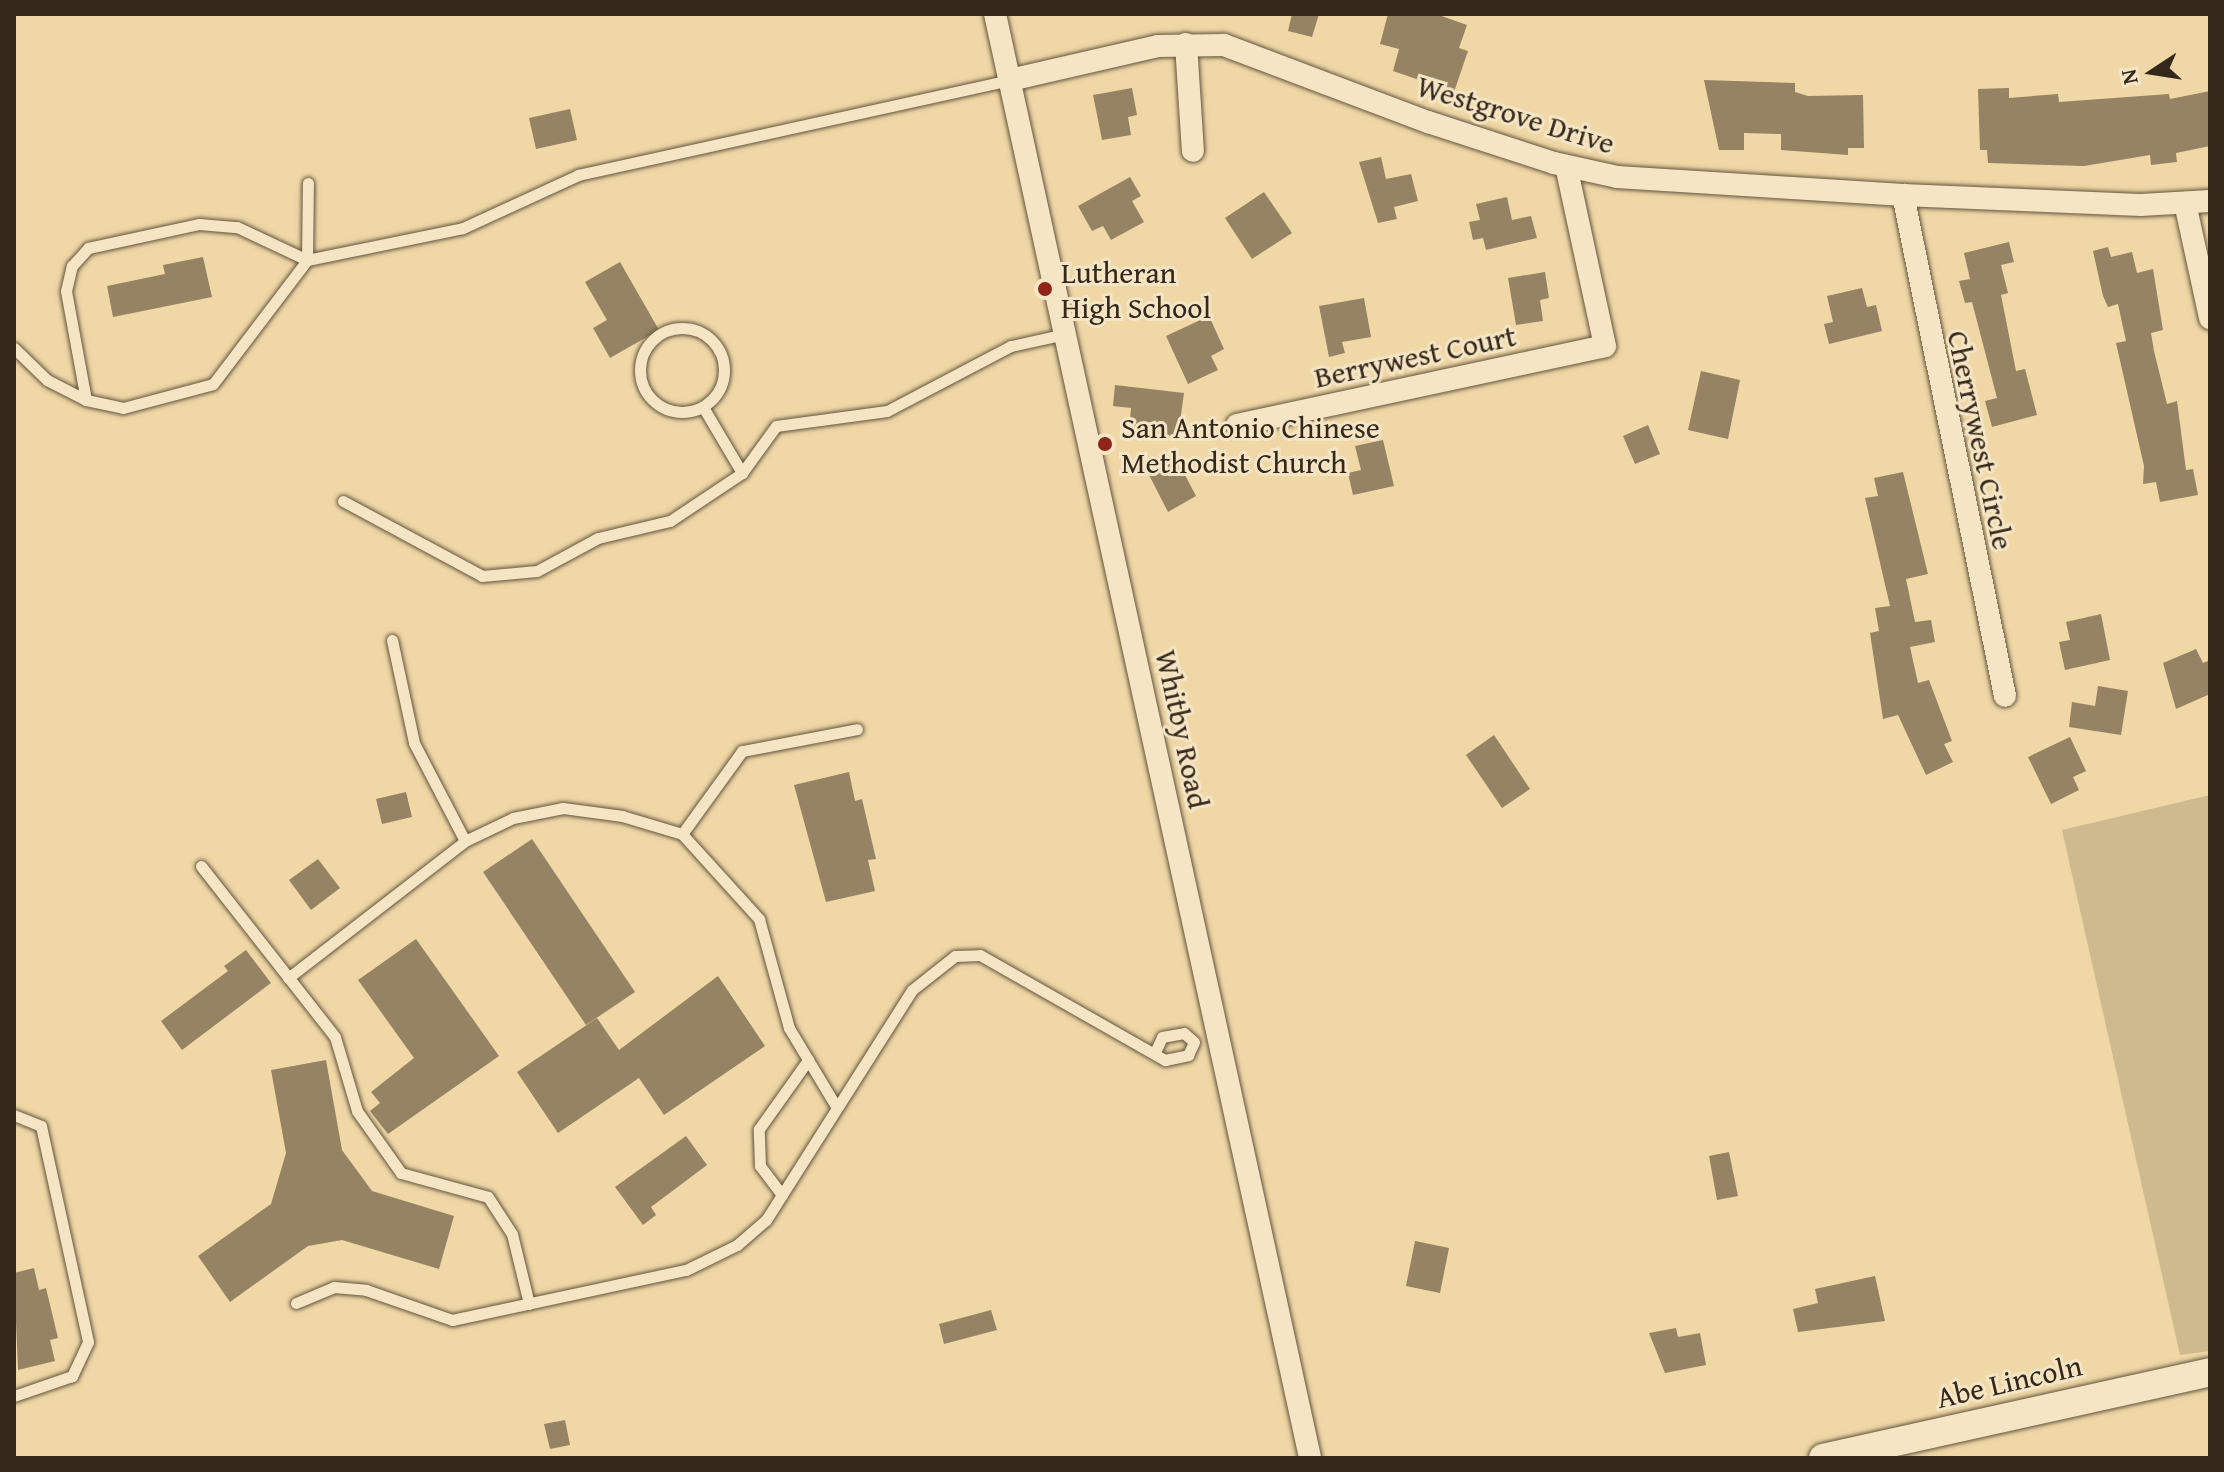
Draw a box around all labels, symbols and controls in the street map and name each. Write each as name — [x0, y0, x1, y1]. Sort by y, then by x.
north arrow — [2112, 32, 2192, 112]
text: N — [2111, 66, 2146, 88]
street label: Westgrove Drive — [1413, 67, 1619, 161]
place label: Lutheran High School — [1061, 254, 1211, 324]
marker: Lutheran High School — [1036, 280, 1054, 298]
street label: Berrywest Court — [1311, 317, 1519, 395]
street label: Cherrywest Circle — [1940, 327, 2022, 553]
place label: San Antonio Chinese Methodist Church — [1121, 409, 1380, 480]
marker: San Antonio Chinese Methodist Church — [1096, 435, 1114, 453]
street label: Whitby Road — [1149, 646, 1217, 812]
street label: Abe Lincoln — [1933, 1347, 2085, 1415]

